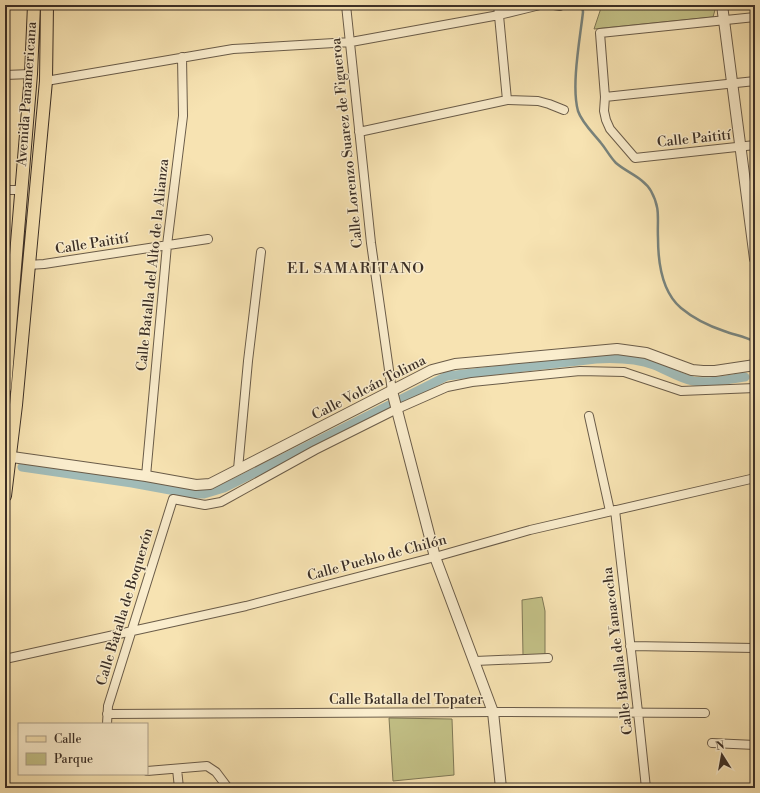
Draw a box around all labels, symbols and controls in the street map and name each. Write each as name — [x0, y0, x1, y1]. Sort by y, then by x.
street label: Avenida Panamericana — [13, 20, 41, 168]
street label: Calle Lorenzo Suarez de Figueroa — [327, 36, 367, 249]
street label: Calle Paitití — [656, 126, 733, 152]
street label: Calle Batalla del Alto de la Alianza — [133, 157, 173, 372]
street label: Calle Paitití — [54, 229, 131, 259]
district label: EL SAMARITANO — [287, 259, 425, 278]
street label: Calle Volcán Tolima — [309, 351, 430, 425]
street label: Calle Batalla de Boquerón — [92, 525, 158, 688]
street label: Calle Pueblo de Chilón — [305, 531, 449, 585]
street label: Calle Batalla de Yanacocha — [599, 565, 637, 736]
street label: Calle Batalla del Topater — [329, 691, 483, 709]
legend — [18, 723, 148, 775]
text: Calle — [54, 732, 81, 747]
north arrow — [702, 735, 742, 775]
text: N — [715, 738, 726, 754]
text: Parque — [54, 752, 93, 767]

